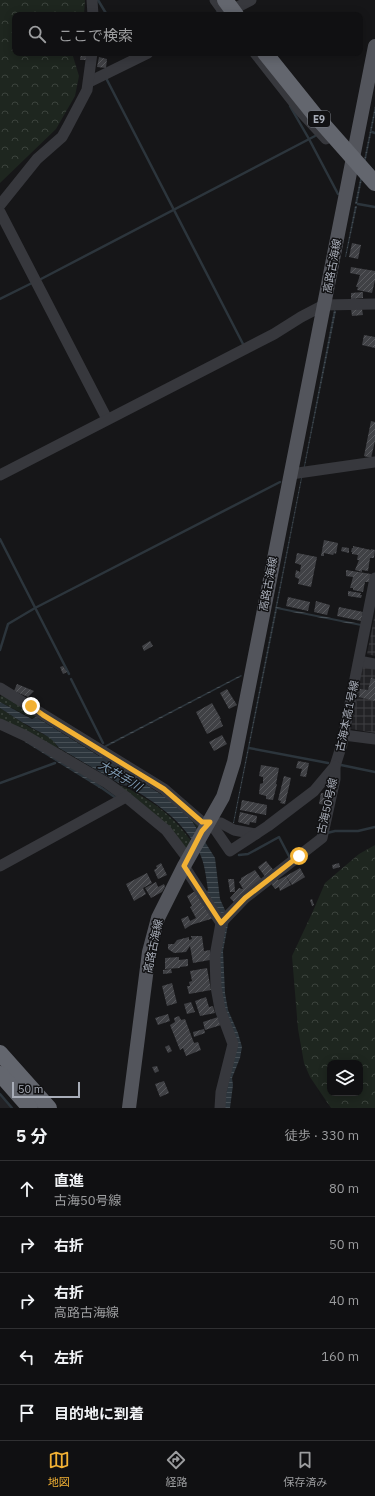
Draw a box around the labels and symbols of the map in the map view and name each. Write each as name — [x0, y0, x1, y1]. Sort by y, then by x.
road number: E9 — [308, 111, 330, 127]
street label: 高路古海線 — [320, 238, 344, 294]
street label: 高路古海線 — [256, 556, 280, 612]
street label: 古海本高1号線 — [333, 679, 361, 753]
route end — [22, 697, 40, 715]
water label: 大井手川 — [96, 757, 146, 795]
street label: 古海50号線 — [314, 777, 340, 835]
route start — [290, 847, 308, 865]
street label: 高路古海線 — [140, 918, 166, 974]
scale bar — [12, 1080, 80, 1099]

